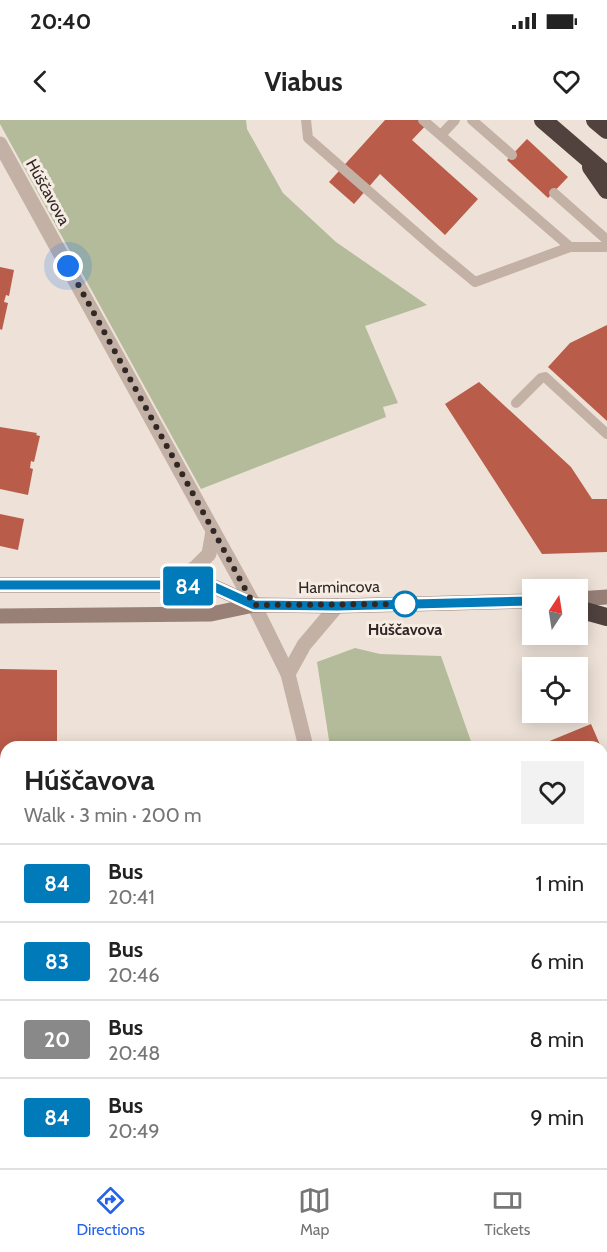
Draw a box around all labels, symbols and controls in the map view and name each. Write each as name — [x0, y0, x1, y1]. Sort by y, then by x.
text: 20:40 — [30, 8, 91, 35]
icon: back — [24, 65, 57, 98]
text: Viabus — [264, 65, 343, 98]
icon: heart — [550, 65, 583, 98]
street label: Húščavova — [22, 156, 74, 229]
your location — [53, 251, 83, 281]
line badge: 84 — [161, 566, 215, 606]
text: 84 — [175, 574, 201, 599]
street label: Harmincova — [298, 577, 380, 597]
north arrow — [522, 579, 588, 645]
map controls — [522, 579, 588, 723]
marker: Húščavova — [392, 591, 418, 617]
place label: Húščavova — [368, 620, 442, 639]
button: locate — [522, 657, 588, 723]
button: heart — [521, 761, 584, 824]
text: Húščavova — [24, 763, 155, 797]
text: Walk · 3 min · 200 m — [24, 803, 202, 827]
text: Bus — [108, 858, 143, 885]
text: 1 min — [536, 870, 584, 897]
text: 84 — [44, 871, 70, 896]
text: 20:41 — [108, 885, 155, 909]
text: Bus — [108, 936, 143, 963]
text: 6 min — [530, 948, 584, 975]
text: 83 — [45, 949, 69, 974]
text: 20:46 — [108, 963, 160, 987]
text: Bus — [108, 1014, 143, 1041]
text: 8 min — [529, 1026, 584, 1053]
text: 20 — [44, 1027, 70, 1052]
text: 20:48 — [108, 1041, 160, 1065]
text: Bus — [108, 1092, 143, 1119]
text: 9 min — [530, 1104, 584, 1131]
text: 84 — [44, 1105, 70, 1130]
text: 20:49 — [108, 1119, 160, 1143]
tab: Directions — [77, 1184, 145, 1239]
tab: Map — [298, 1184, 331, 1239]
tab: Tickets — [484, 1184, 530, 1239]

